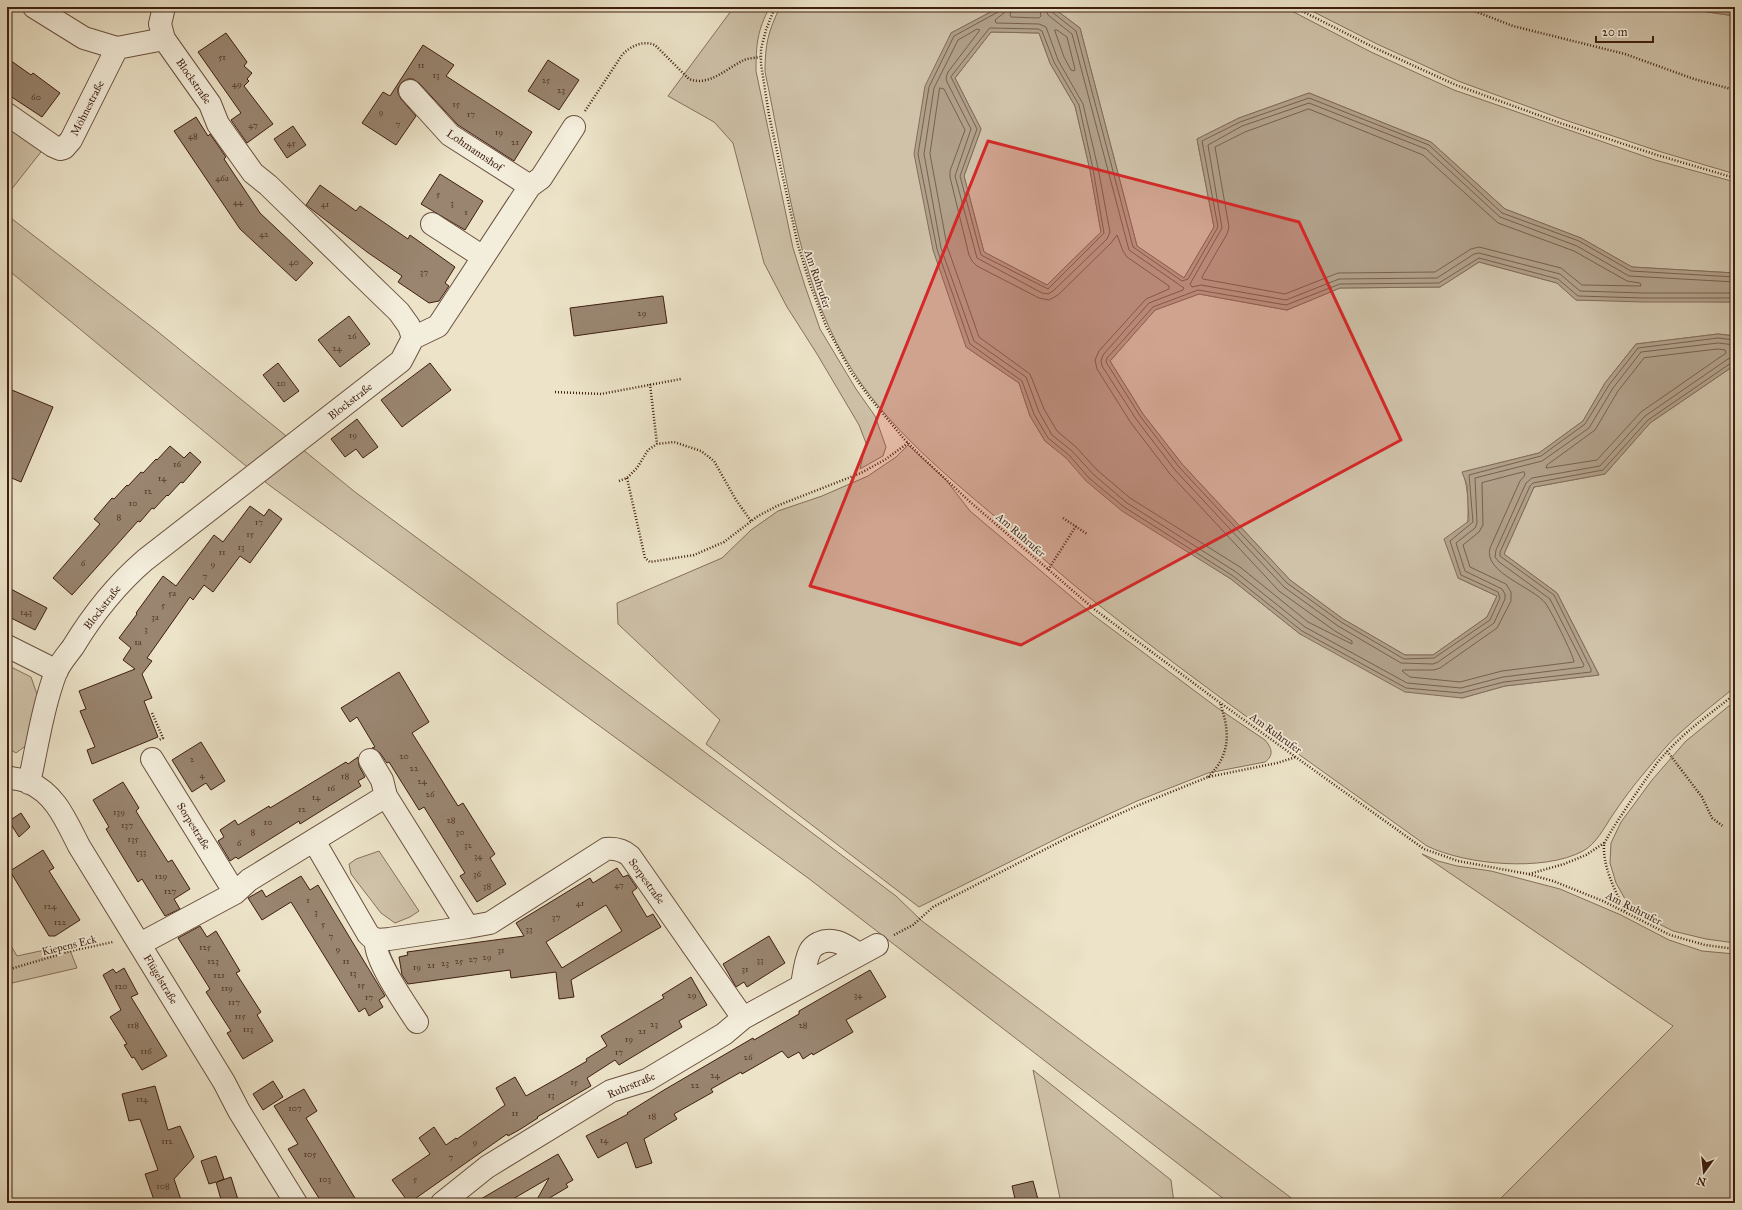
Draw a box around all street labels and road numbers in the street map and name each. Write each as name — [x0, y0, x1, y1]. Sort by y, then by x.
street label: Blockstraße — [173, 56, 214, 107]
street label: Möhnestraße — [68, 78, 107, 138]
street label: Lohmannshof — [444, 127, 507, 175]
street label: Am Ruhrufer — [801, 247, 834, 311]
street label: Blockstraße — [326, 380, 375, 423]
street label: Am Ruhrufer — [993, 510, 1049, 561]
street label: Blockstraße — [81, 582, 124, 632]
street label: Am Ruhrufer — [1246, 710, 1305, 757]
street label: Sorpestraße — [174, 800, 213, 853]
street label: Sorpestraße — [626, 856, 668, 907]
street label: Am Ruhrufer — [1603, 888, 1665, 928]
street label: Kiepens Eck — [41, 932, 98, 958]
street label: Flügelstraße — [141, 952, 181, 1007]
street label: Ruhrstraße — [605, 1069, 657, 1101]

